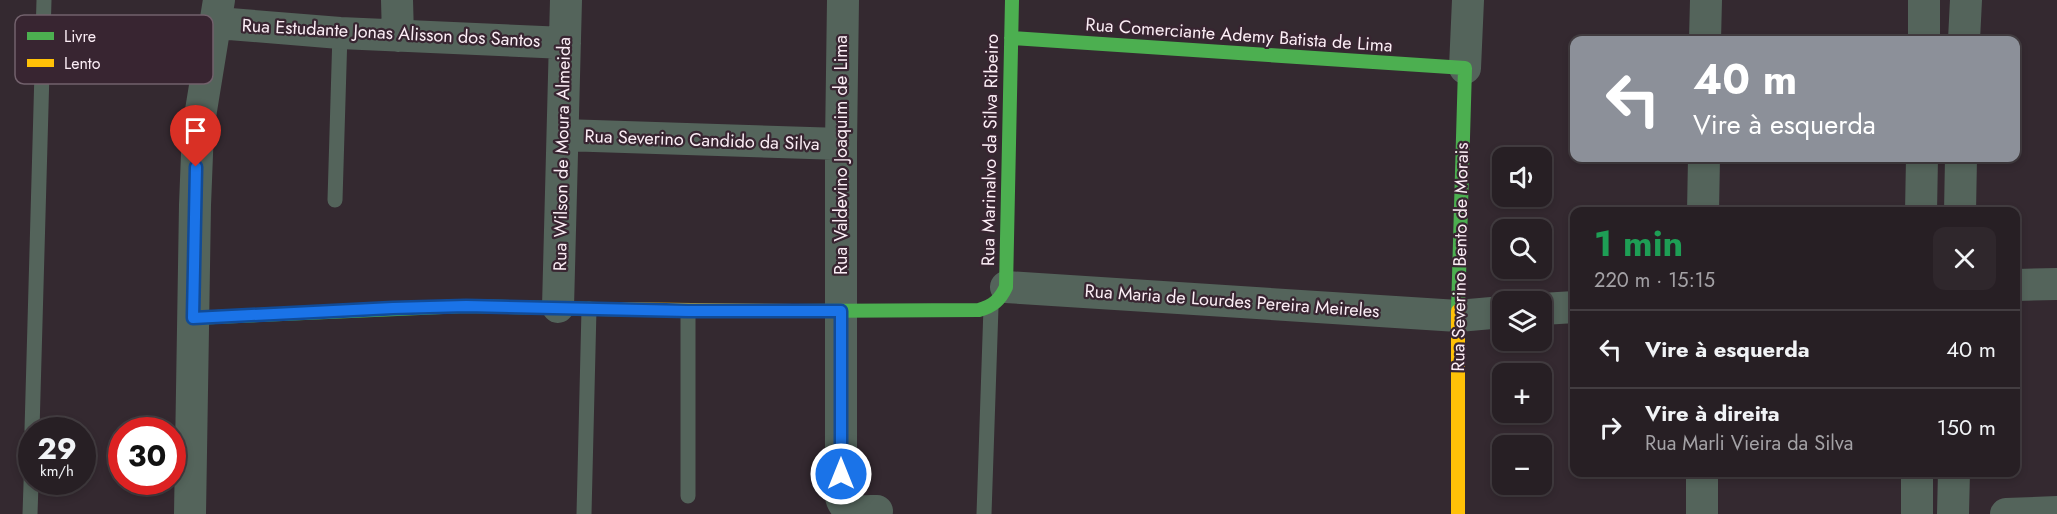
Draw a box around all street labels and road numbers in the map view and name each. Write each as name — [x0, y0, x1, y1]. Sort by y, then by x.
street label: Rua Comerciante Ademy Batista de Lima — [1085, 11, 1393, 59]
street label: Rua Estudante Jonas Alisson dos Santos — [241, 12, 541, 54]
street label: Rua Marinalvo da Silva Ribeiro — [975, 33, 1005, 266]
street label: Rua Valdevino Joaquim de Lima — [828, 35, 854, 275]
street label: Rua Wilson de Moura Almeida — [547, 37, 577, 271]
street label: Rua Severino Candido da Silva — [584, 123, 820, 157]
street label: Rua Severino Bento de Morais — [1445, 142, 1475, 372]
street label: Rua Maria de Lourdes Pereira Meireles — [1084, 278, 1380, 324]

